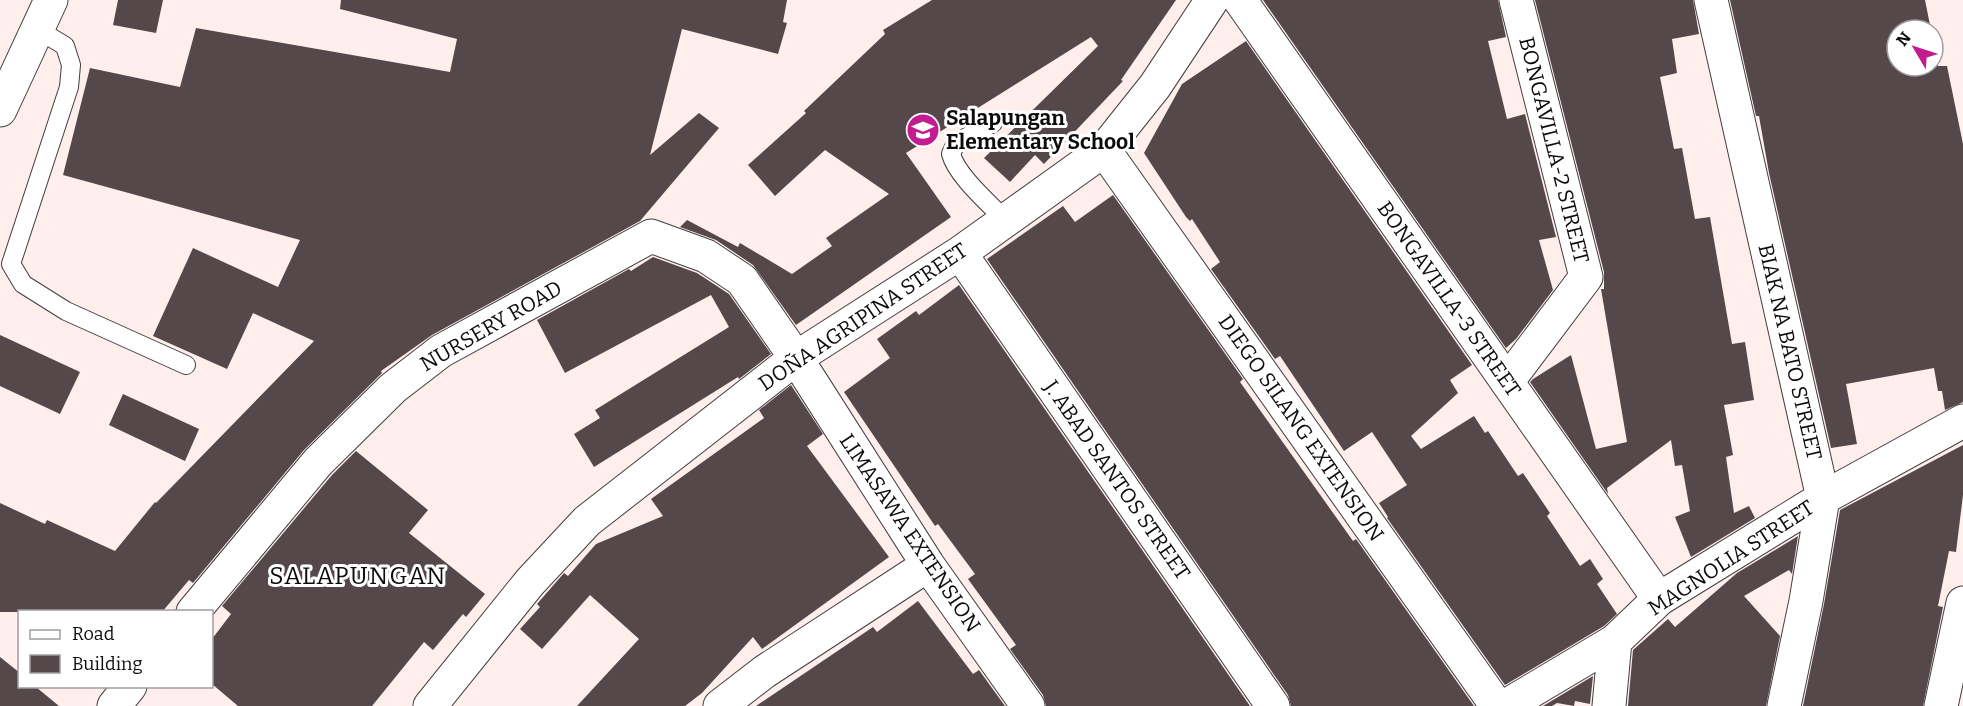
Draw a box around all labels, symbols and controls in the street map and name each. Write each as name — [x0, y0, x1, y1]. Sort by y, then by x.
north arrow — [1885, 18, 1945, 78]
text: N — [1892, 28, 1915, 50]
street label: BONGAVILLA-2 STREET — [1513, 34, 1595, 266]
place label: Salapungan Elementary School — [946, 105, 1135, 155]
school or university icon: Salapungan Elementary School — [905, 112, 941, 148]
street label: BONGAVILLA-3 STREET — [1372, 196, 1526, 402]
street label: DOÑA AGRIPINA STREET — [754, 237, 972, 397]
street label: BIAK NA BATO STREET — [1753, 242, 1827, 462]
street label: NURSERY ROAD — [416, 275, 566, 377]
street label: DIEGO SILANG EXTENSION — [1213, 310, 1389, 546]
street label: J. ABAD SANTOS STREET — [1038, 375, 1196, 585]
street label: LIMASAWA EXTENSION — [834, 429, 986, 637]
street label: MAGNOLIA STREET — [1643, 495, 1819, 621]
district label: SALAPUNGAN — [269, 562, 447, 590]
legend — [18, 610, 213, 688]
text: Road — [72, 623, 115, 645]
text: Building — [72, 653, 143, 675]

